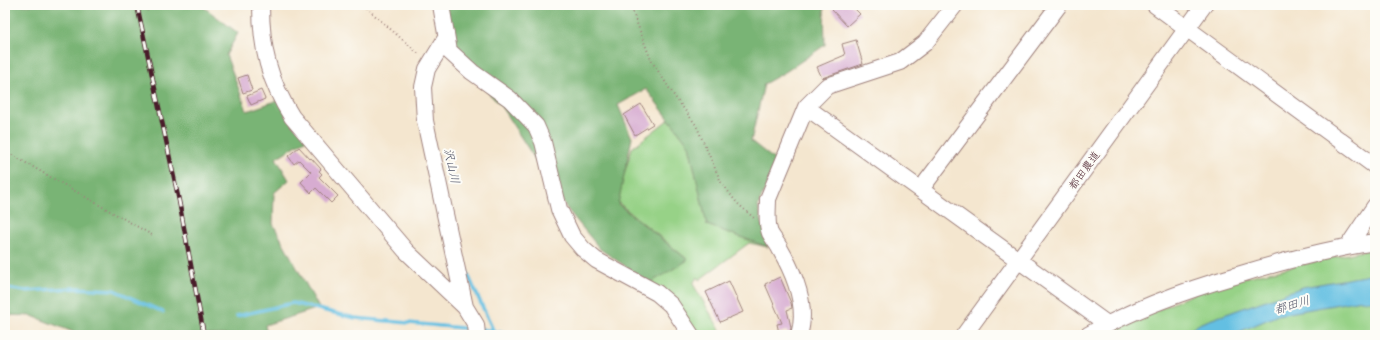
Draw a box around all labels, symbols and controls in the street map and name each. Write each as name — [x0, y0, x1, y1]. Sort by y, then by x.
water label: 沢山川 — [440, 147, 465, 185]
street label: 都田農道 — [1065, 148, 1103, 192]
water label: 都田川 — [1272, 291, 1312, 318]

